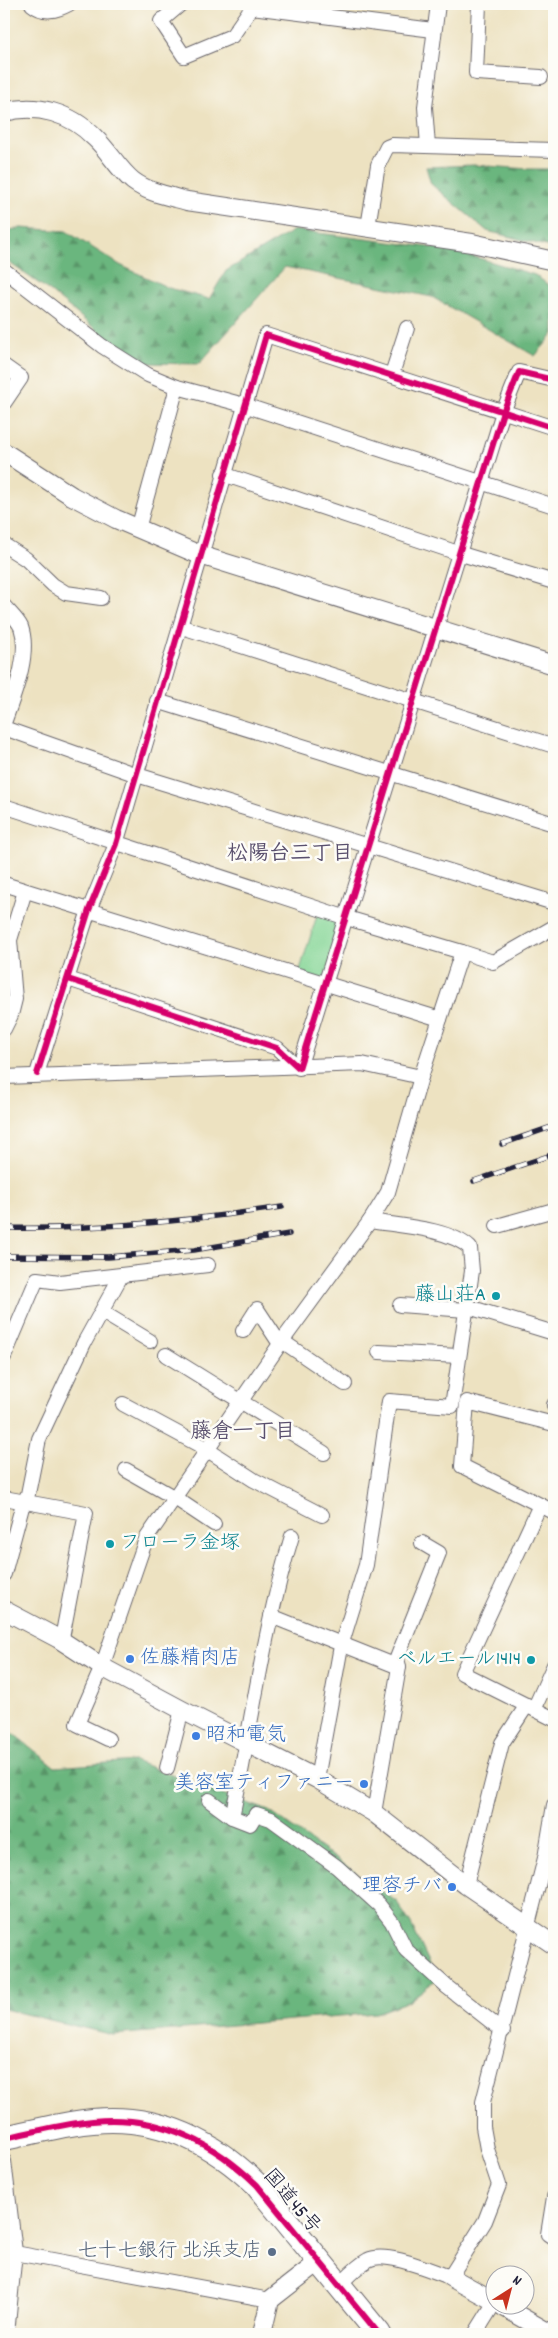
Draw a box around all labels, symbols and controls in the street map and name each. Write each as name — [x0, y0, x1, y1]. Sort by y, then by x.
district label: 松陽台三丁目 — [227, 840, 353, 870]
place label: 藤山荘A — [415, 1282, 486, 1310]
marker: 藤山荘A — [490, 1290, 502, 1302]
district label: 藤倉一丁目 — [191, 1418, 296, 1448]
place label: フローラ金塚 — [120, 1530, 240, 1558]
marker: フローラ金塚 — [104, 1538, 116, 1550]
place label: 佐藤精肉店 — [140, 1645, 240, 1673]
place label: ベルエール1414 — [397, 1646, 521, 1674]
marker: 佐藤精肉店 — [124, 1653, 136, 1665]
marker: ベルエール1414 — [525, 1654, 537, 1666]
place label: 昭和電気 — [206, 1722, 286, 1750]
marker: 昭和電気 — [190, 1730, 202, 1742]
place label: 美容室ティファニー — [174, 1770, 354, 1798]
marker: 美容室ティファニー — [358, 1778, 370, 1790]
place label: 理容チバ — [362, 1873, 442, 1901]
marker: 理容チバ — [446, 1881, 458, 1893]
street label: 国道45号 — [255, 2163, 327, 2241]
place label: 七十七銀行 北浜支店 — [77, 2238, 262, 2266]
marker: 七十七銀行 北浜支店 — [266, 2246, 278, 2258]
north arrow — [486, 2266, 536, 2316]
text: N — [508, 2271, 525, 2291]

